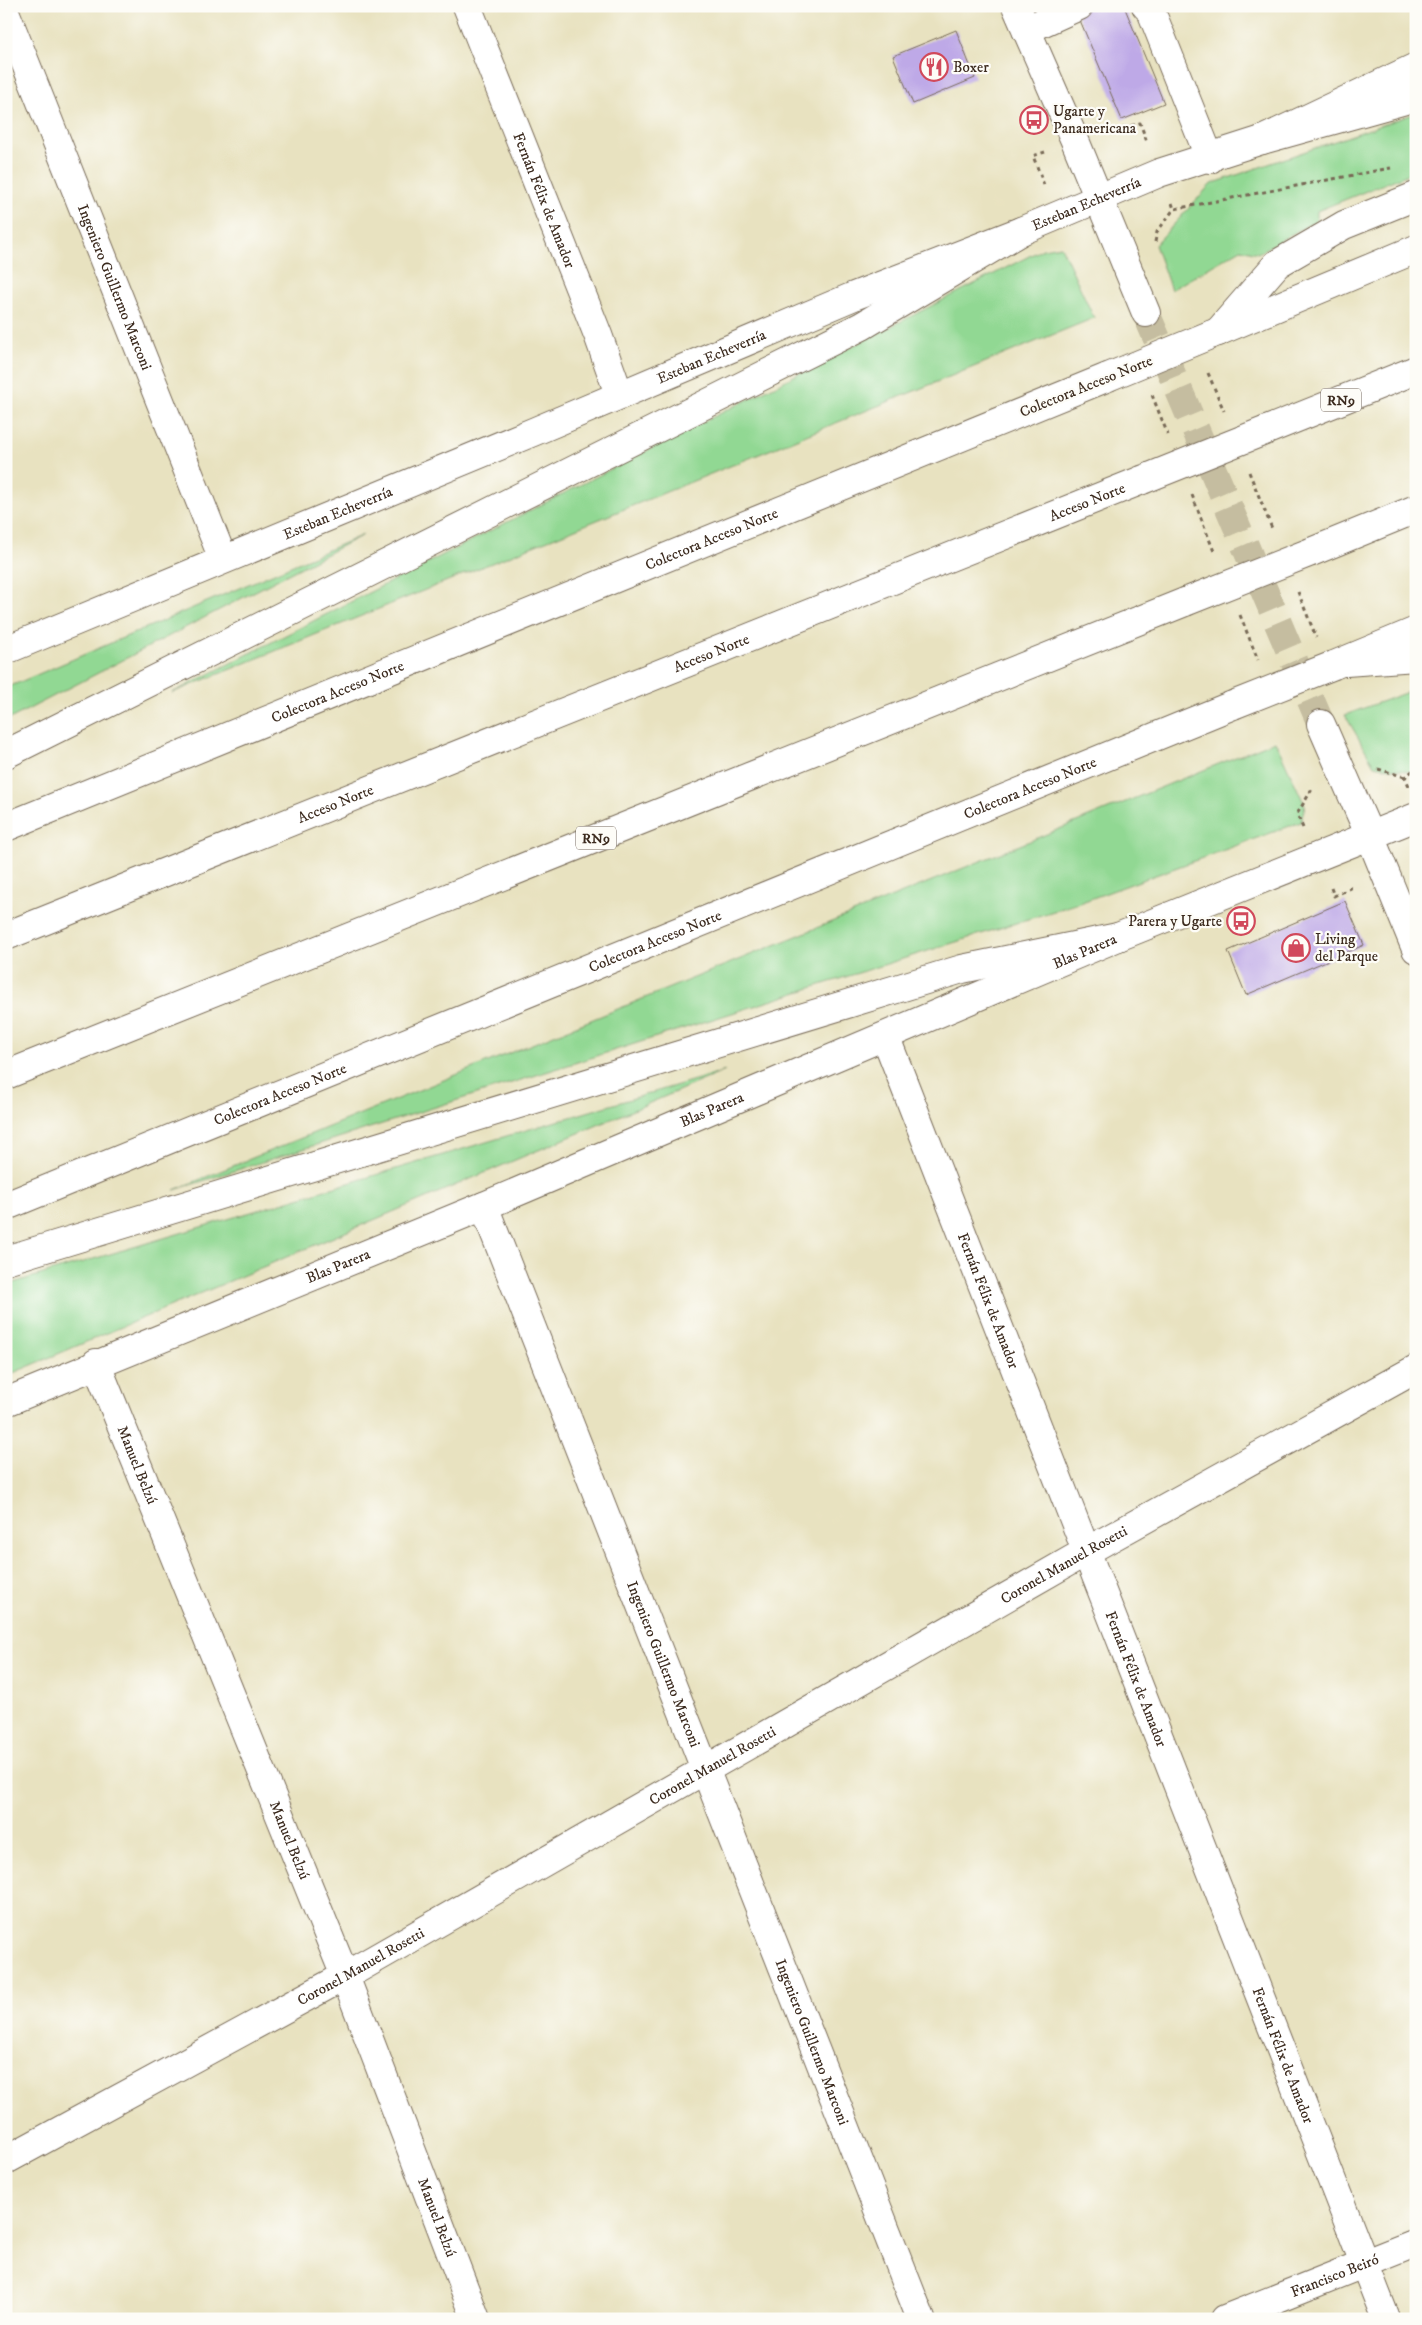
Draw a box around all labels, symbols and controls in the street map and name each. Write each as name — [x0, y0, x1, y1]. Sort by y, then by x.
restaurant icon: Boxer — [919, 52, 949, 82]
place label: Boxer — [953, 58, 989, 77]
place label: Ugarte y Panamericana — [1053, 102, 1137, 138]
bus stop icon: Ugarte y Panamericana — [1019, 105, 1049, 135]
street label: Fernán Félix de Amador — [508, 130, 580, 271]
street label: Esteban Echeverría — [1029, 172, 1144, 235]
street label: Ingeniero Guillermo Marconi — [73, 202, 156, 373]
street label: Esteban Echeverría — [654, 325, 769, 388]
street label: Colectora Acceso Norte — [1017, 351, 1155, 422]
road number: RN9 — [1321, 388, 1361, 412]
street label: Acceso Norte — [1047, 479, 1128, 526]
street label: Esteban Echeverría — [280, 482, 396, 544]
street label: Colectora Acceso Norte — [642, 504, 781, 575]
street label: Acceso Norte — [671, 630, 752, 677]
street label: Colectora Acceso Norte — [268, 657, 407, 728]
street label: Colectora Acceso Norte — [961, 753, 1099, 824]
street label: Acceso Norte — [295, 780, 376, 828]
road number: RN9 — [576, 826, 616, 850]
street label: Colectora Acceso Norte — [586, 906, 724, 977]
bus stop icon: Parera y Ugarte — [1226, 906, 1256, 936]
place label: Parera y Ugarte — [1128, 912, 1222, 931]
street label: Blas Parera — [1050, 929, 1120, 974]
place label: Living del Parque — [1315, 930, 1378, 966]
shop icon: Living del Parque — [1281, 933, 1311, 963]
street label: Colectora Acceso Norte — [211, 1059, 349, 1130]
street label: Blas Parera — [677, 1088, 747, 1132]
street label: Fernán Félix de Amador — [953, 1230, 1023, 1372]
street label: Blas Parera — [304, 1244, 374, 1288]
street label: Manuel Belzú — [112, 1423, 161, 1507]
street label: Coronel Manuel Rosetti — [997, 1521, 1131, 1609]
street label: Ingeniero Guillermo Marconi — [622, 1578, 705, 1750]
street label: Fernán Félix de Amador — [1101, 1608, 1171, 1750]
street label: Coronel Manuel Rosetti — [646, 1722, 779, 1810]
street label: Manuel Belzú — [265, 1798, 314, 1882]
street label: Coronel Manuel Rosetti — [294, 1924, 428, 2010]
street label: Ingeniero Guillermo Marconi — [771, 1956, 853, 2128]
street label: Fernán Félix de Amador — [1247, 1985, 1318, 2127]
street label: Manuel Belzú — [413, 2175, 460, 2260]
street label: Francisco Beiró — [1288, 2250, 1382, 2302]

